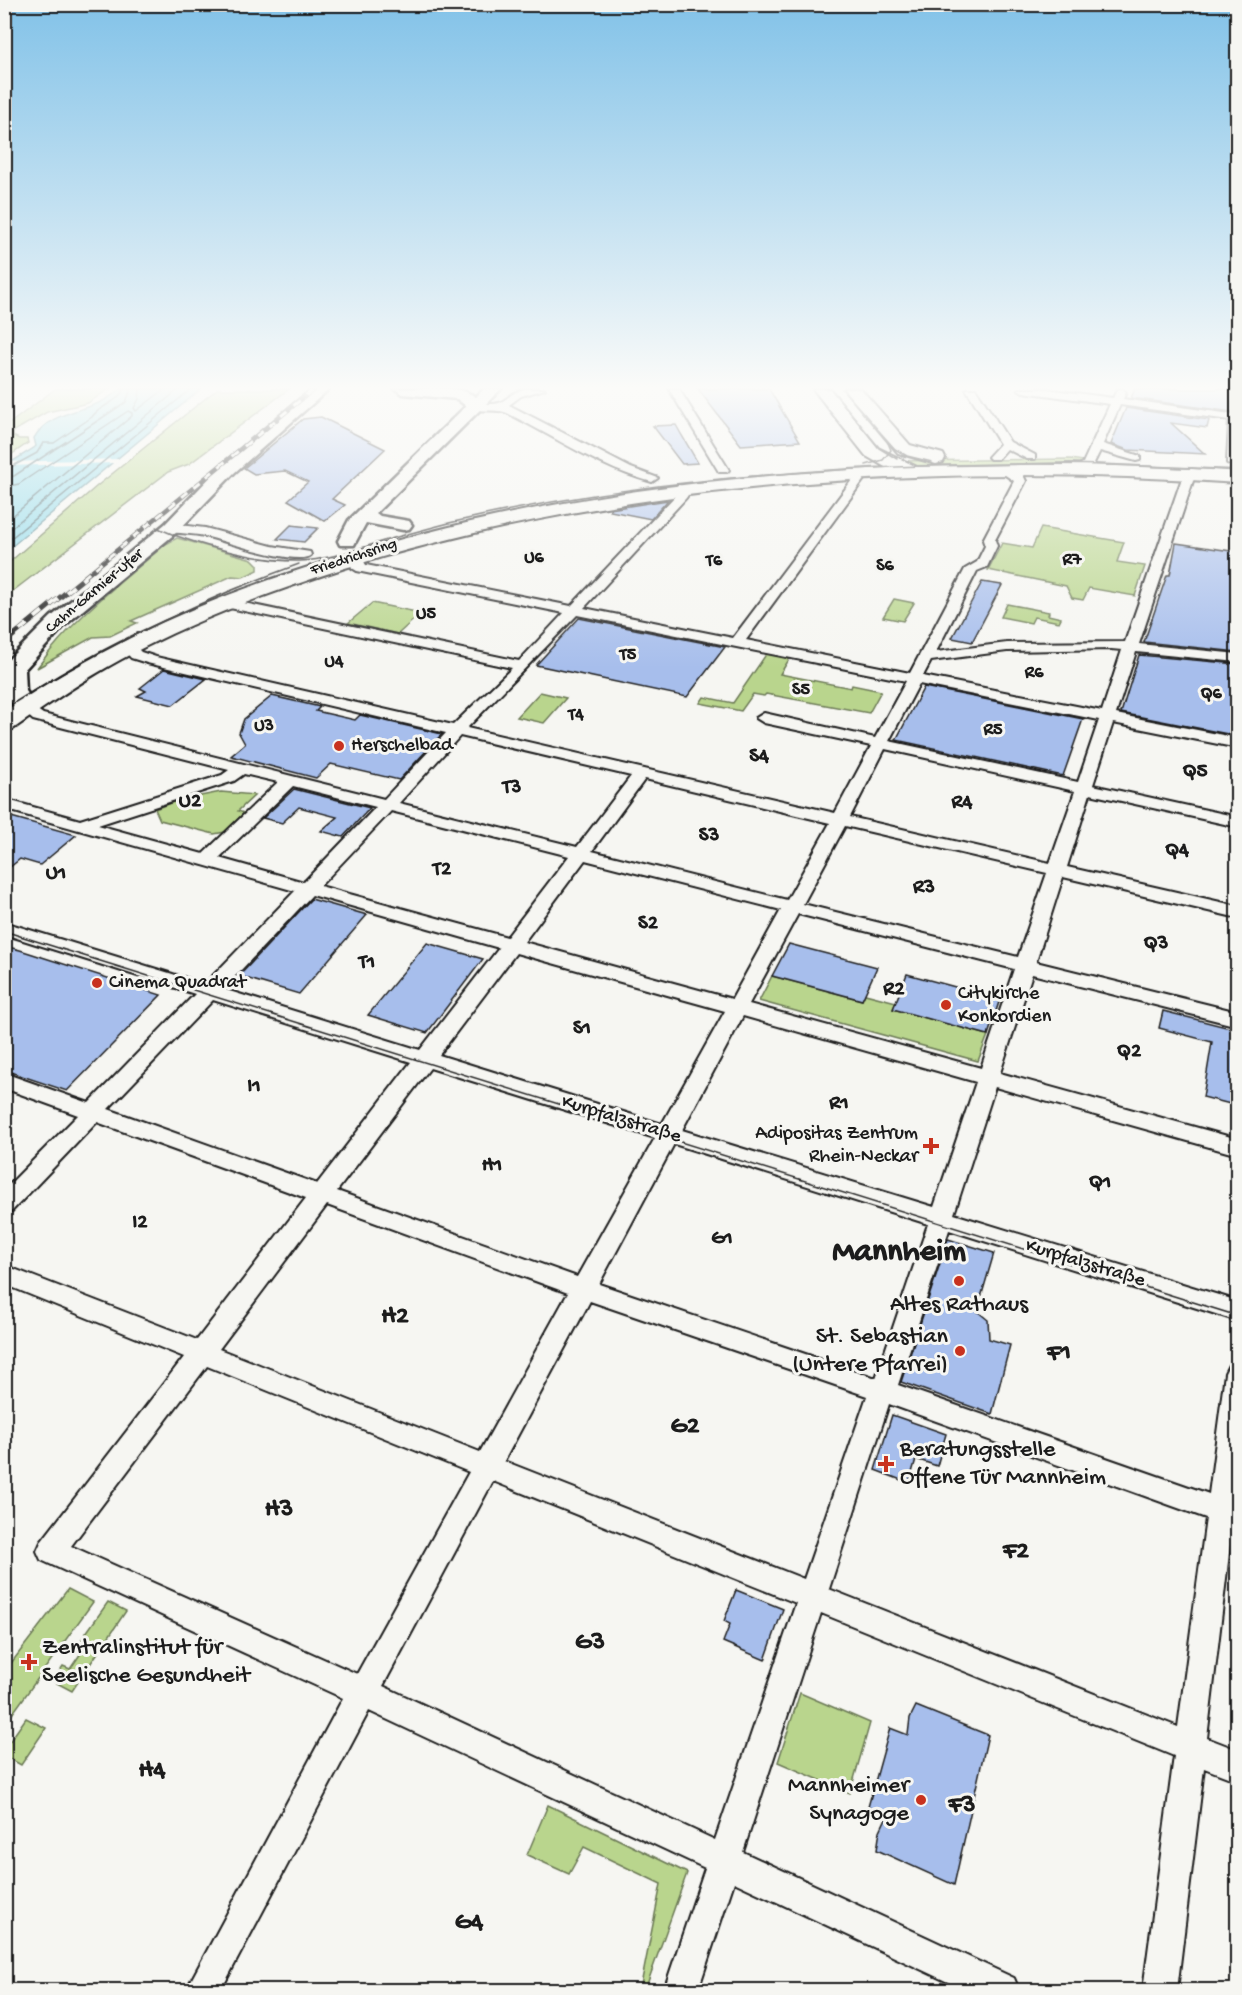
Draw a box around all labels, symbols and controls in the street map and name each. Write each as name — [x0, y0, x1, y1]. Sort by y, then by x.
street label: Friedrichsring — [307, 535, 400, 581]
street label: Cahn-Garnier-Ufer — [42, 545, 149, 638]
district label: U6 — [524, 548, 545, 569]
district label: R7 — [1062, 550, 1083, 571]
district label: T6 — [704, 551, 723, 572]
district label: S6 — [876, 556, 895, 577]
district label: U5 — [416, 604, 436, 625]
district label: T5 — [618, 645, 637, 666]
district label: U4 — [325, 652, 344, 673]
district label: R6 — [1024, 663, 1044, 684]
district label: S5 — [792, 680, 810, 701]
district label: Q6 — [1200, 684, 1222, 705]
district label: T4 — [566, 705, 584, 726]
district label: U3 — [254, 716, 274, 737]
district label: R5 — [983, 720, 1003, 741]
place label: Herschelbad — [351, 735, 455, 758]
marker: Herschelbad — [332, 739, 346, 753]
district label: S4 — [749, 745, 770, 770]
district label: Q5 — [1182, 760, 1208, 785]
district label: T3 — [501, 776, 522, 801]
district label: U2 — [179, 790, 202, 815]
district label: R4 — [951, 791, 974, 816]
district label: S3 — [699, 824, 719, 849]
district label: Q4 — [1165, 839, 1190, 864]
district label: T2 — [431, 858, 452, 883]
district label: U1 — [46, 862, 66, 887]
district label: R3 — [912, 876, 935, 901]
district label: S2 — [638, 912, 659, 937]
district label: Q3 — [1143, 932, 1169, 957]
district label: T1 — [357, 951, 375, 976]
place label: Cinema Quadrat — [109, 972, 248, 995]
marker: Cinema Quadrat — [90, 976, 104, 990]
district label: R2 — [882, 978, 905, 1003]
place label: Citykirche Konkordien — [958, 983, 1052, 1029]
marker: Citykirche Konkordien — [939, 998, 953, 1012]
district label: S1 — [573, 1017, 591, 1042]
district label: Q2 — [1117, 1040, 1142, 1065]
district label: I1 — [247, 1075, 261, 1100]
street label: Kurpfalzstraße — [558, 1091, 684, 1149]
district label: R1 — [828, 1092, 849, 1117]
place label: Adipositas Zentrum Rhein-Neckar — [755, 1123, 920, 1169]
marker: Adipositas Zentrum Rhein-Neckar — [922, 1137, 940, 1155]
district label: H1 — [482, 1154, 502, 1179]
district label: Q1 — [1089, 1171, 1111, 1196]
district label: I2 — [132, 1211, 148, 1236]
district label: G1 — [711, 1227, 733, 1252]
district label: Mannheim — [832, 1234, 966, 1272]
street label: Kurpfalzstraße — [1022, 1235, 1148, 1293]
marker: Altes Rathaus — [952, 1274, 966, 1288]
place label: Altes Rathaus — [890, 1291, 1029, 1320]
district label: H2 — [381, 1302, 409, 1333]
place label: St. Sebastian (Untere Pfarrei) — [792, 1323, 949, 1380]
district label: F1 — [1046, 1339, 1071, 1370]
marker: St. Sebastian (Untere Pfarrei) — [953, 1344, 967, 1358]
district label: G2 — [670, 1412, 700, 1443]
place label: Beratungsstelle Offene Tür Mannheim — [899, 1436, 1106, 1493]
marker: Beratungsstelle Offene Tür Mannheim — [877, 1455, 895, 1473]
district label: H3 — [265, 1495, 293, 1526]
district label: F2 — [1002, 1537, 1029, 1568]
district label: G3 — [575, 1628, 605, 1659]
place label: Zentralinstitut für Seelische Gesundheit — [42, 1634, 252, 1691]
marker: Zentralinstitut für Seelische Gesundheit — [20, 1653, 38, 1671]
district label: H4 — [138, 1756, 166, 1787]
place label: Mannheimer Synagoge — [788, 1772, 912, 1829]
district label: F3 — [948, 1791, 975, 1822]
marker: Mannheimer Synagoge — [914, 1793, 928, 1807]
district label: G4 — [455, 1908, 484, 1939]

